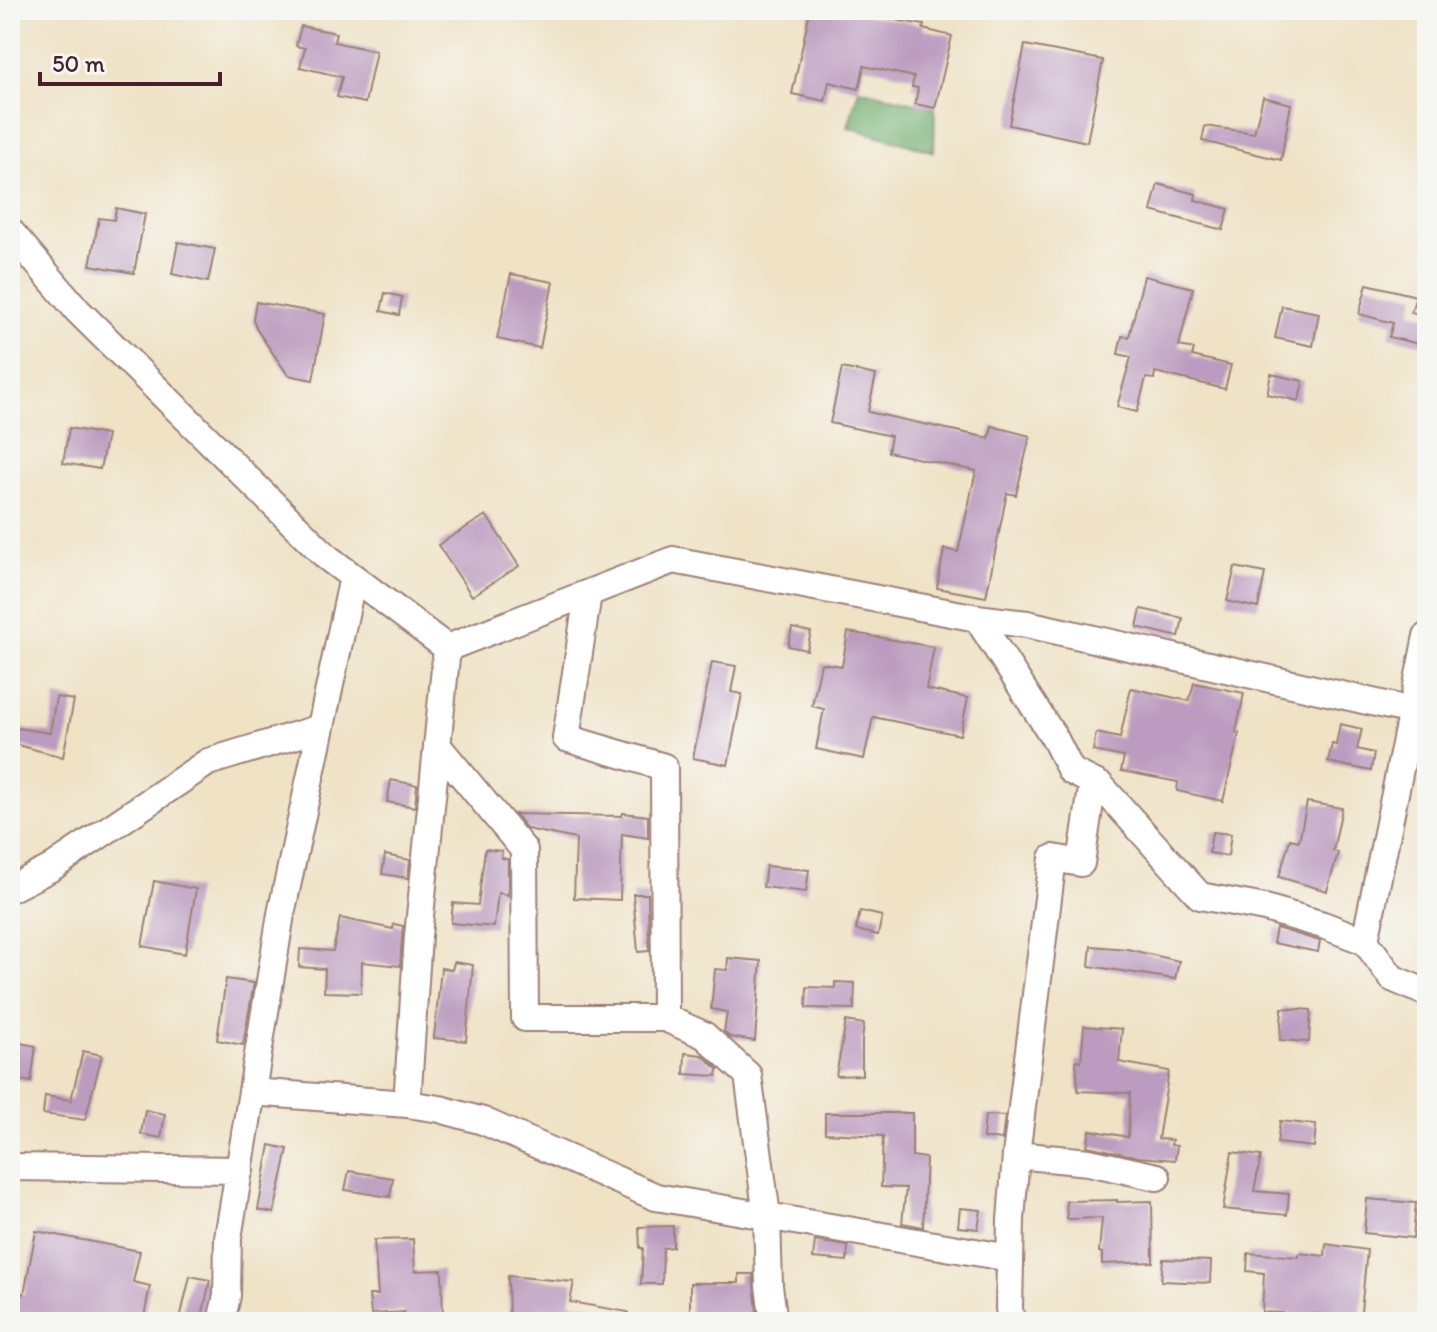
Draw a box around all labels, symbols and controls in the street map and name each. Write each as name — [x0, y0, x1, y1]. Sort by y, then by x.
scale bar — [40, 36, 220, 86]
text: 50 m — [52, 49, 105, 78]

